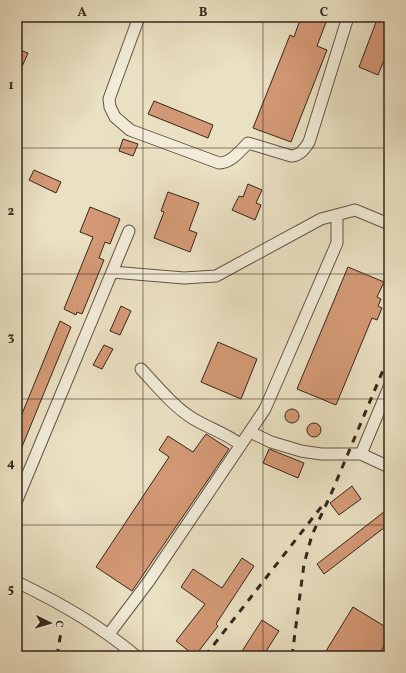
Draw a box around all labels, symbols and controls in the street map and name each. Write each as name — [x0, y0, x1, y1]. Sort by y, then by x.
text: A — [77, 4, 87, 22]
text: B — [199, 4, 208, 22]
text: C — [320, 4, 328, 22]
text: 1 — [8, 77, 14, 95]
text: 2 — [8, 203, 15, 221]
text: 3 — [8, 329, 15, 347]
text: 4 — [7, 455, 15, 473]
text: 5 — [8, 581, 14, 599]
north arrow — [30, 603, 70, 643]
text: С — [51, 620, 66, 628]

